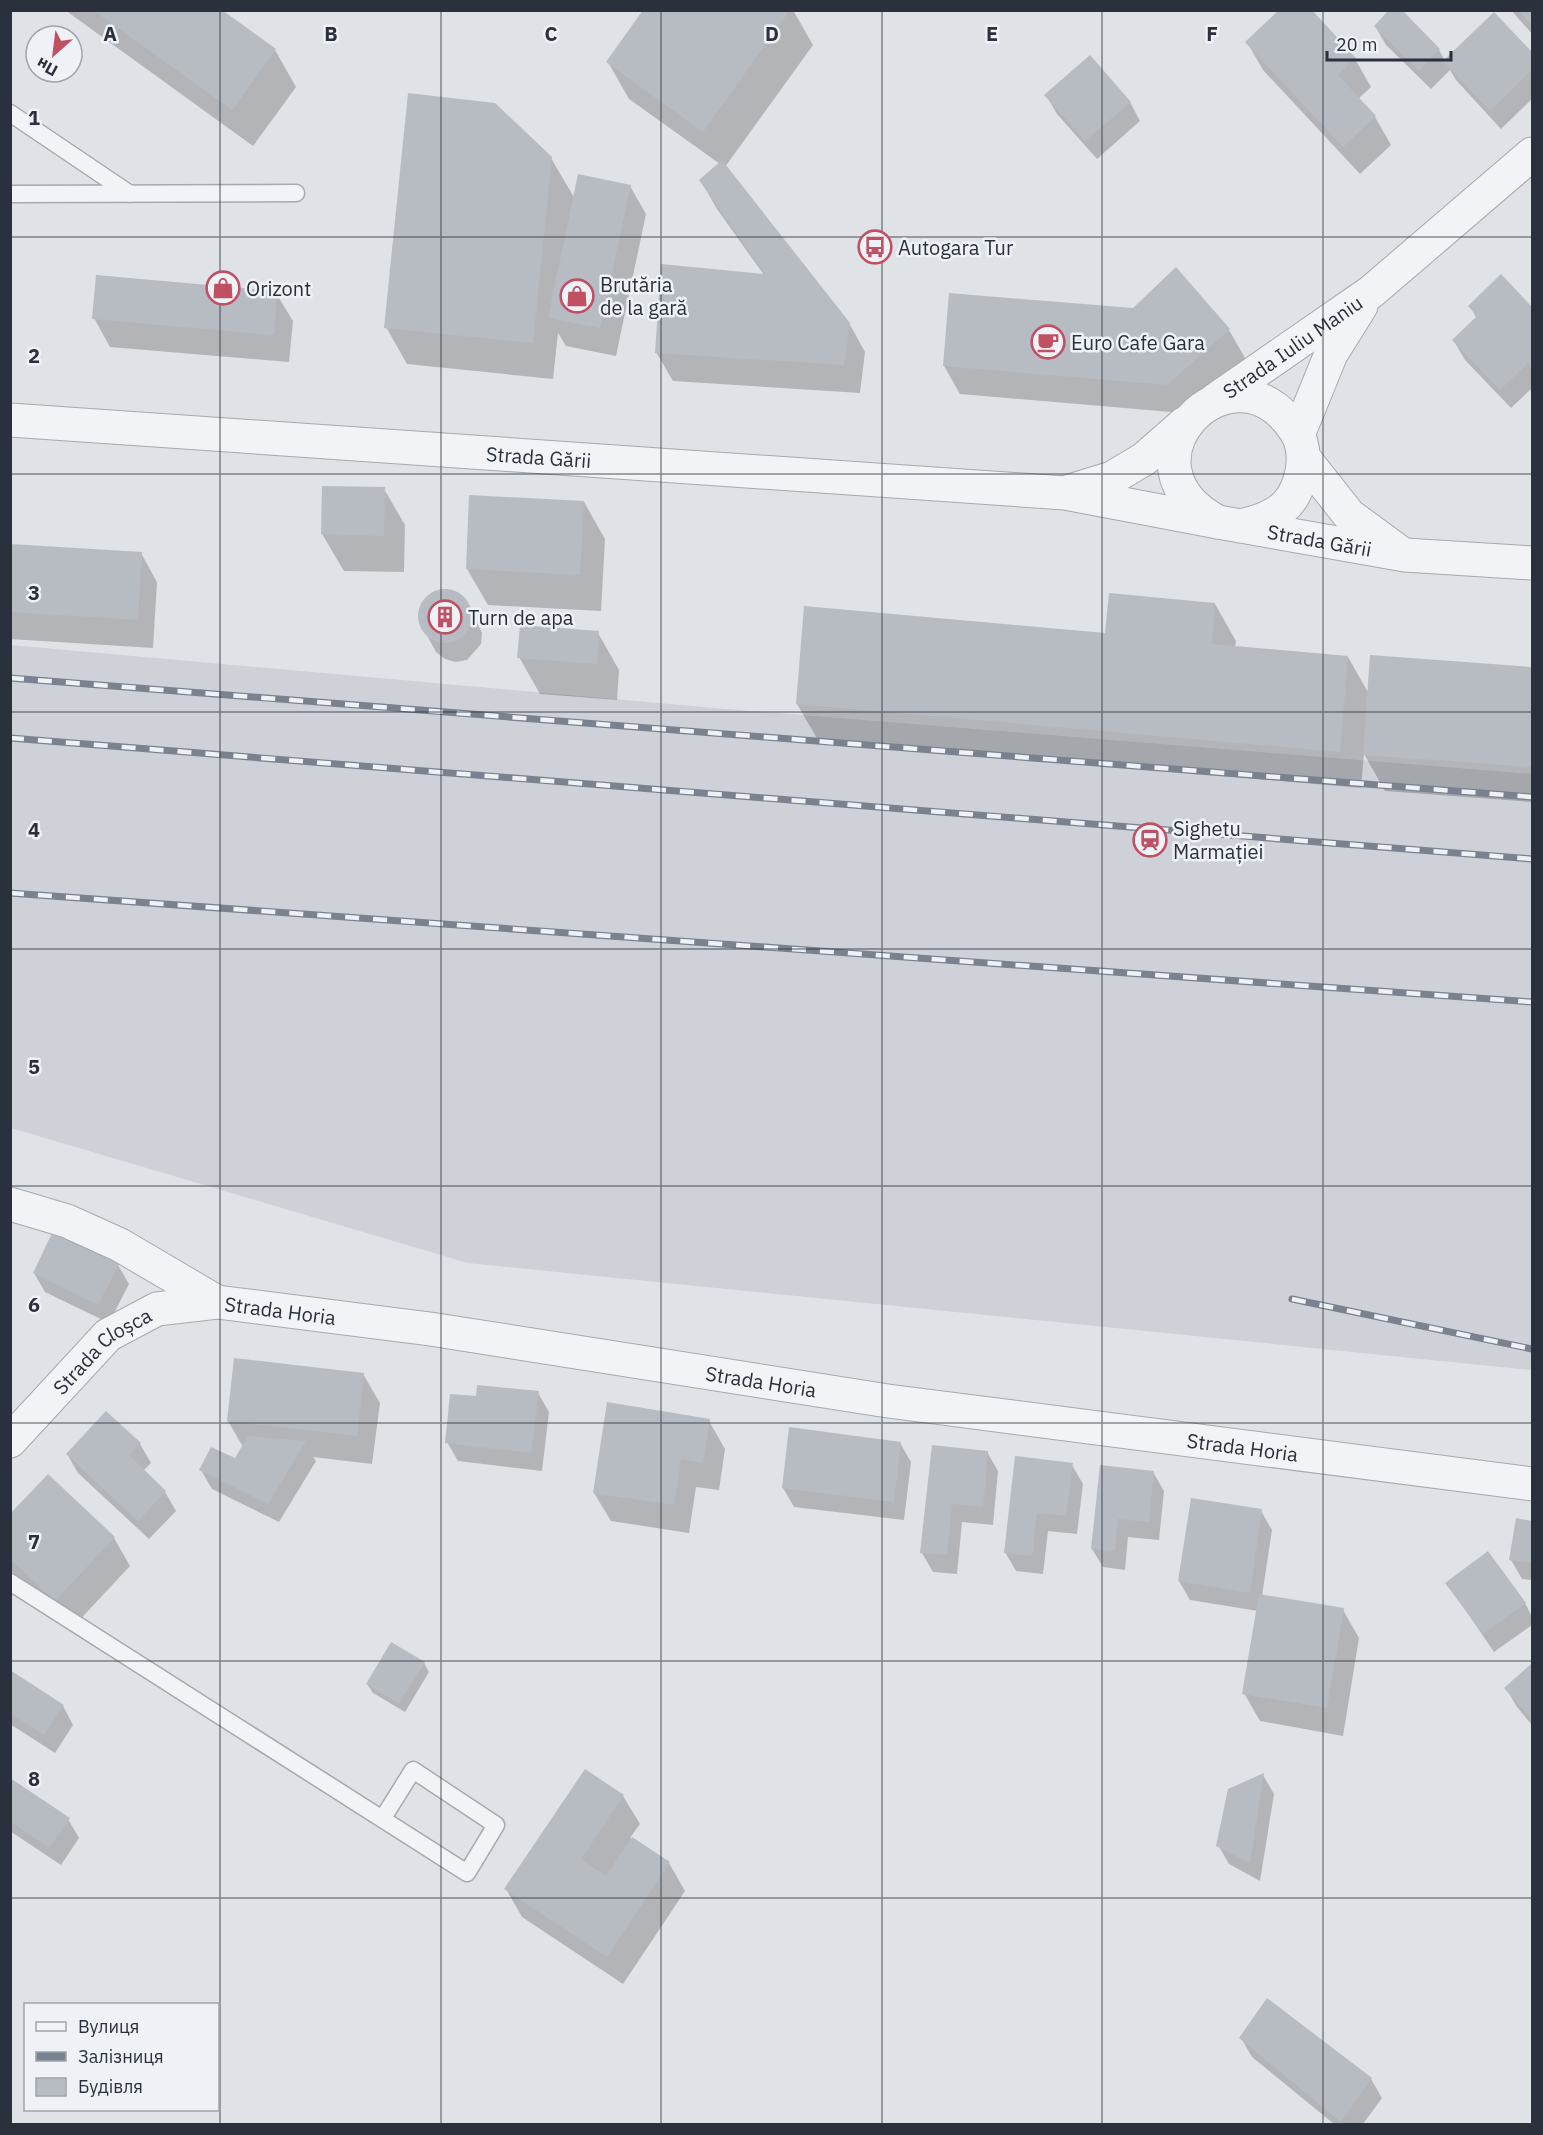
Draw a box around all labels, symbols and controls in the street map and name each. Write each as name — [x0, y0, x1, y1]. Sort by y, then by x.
text: A — [103, 20, 117, 47]
text: B — [324, 20, 338, 47]
text: C — [544, 20, 558, 47]
text: D — [765, 20, 779, 47]
text: E — [986, 20, 998, 47]
text: F — [1206, 20, 1218, 47]
north arrow — [24, 24, 84, 84]
scale bar — [1327, 24, 1452, 62]
text: 20 m — [1336, 33, 1378, 56]
text: Пн — [33, 53, 61, 81]
text: 1 — [28, 104, 40, 131]
bus stop icon: Autogara Tur — [857, 229, 893, 265]
place label: Autogara Tur — [898, 234, 1013, 261]
shop icon: Orizont — [205, 270, 241, 306]
place label: Brutăria de la gară — [600, 271, 688, 321]
place label: Orizont — [246, 275, 311, 302]
shop icon: Brutăria de la gară — [559, 278, 595, 314]
street label: Strada Iuliu Maniu — [1217, 289, 1367, 404]
cafe icon: Euro Cafe Gara — [1030, 324, 1066, 360]
place label: Euro Cafe Gara — [1071, 329, 1205, 356]
text: 2 — [28, 342, 40, 369]
street label: Strada Gării — [485, 439, 592, 474]
street label: Strada Gării — [1265, 517, 1374, 562]
text: 3 — [28, 579, 40, 606]
building icon: Turn de apa — [427, 599, 463, 635]
place label: Turn de apa — [468, 604, 574, 631]
place label: Sighetu Marmației — [1173, 815, 1263, 865]
text: 4 — [28, 816, 40, 843]
station icon: Sighetu Marmației — [1132, 822, 1168, 858]
text: 5 — [28, 1053, 40, 1080]
street label: Strada Horia — [223, 1290, 338, 1331]
text: 6 — [28, 1291, 40, 1318]
street label: Strada Cloșca — [47, 1301, 156, 1400]
street label: Strada Horia — [704, 1359, 819, 1403]
street label: Strada Horia — [1185, 1426, 1300, 1467]
text: 7 — [28, 1528, 40, 1555]
text: 8 — [28, 1765, 40, 1792]
legend — [24, 2003, 219, 2111]
text: Вулиця — [78, 2015, 139, 2038]
text: Залізниця — [78, 2045, 164, 2068]
text: Будівля — [78, 2075, 143, 2098]

